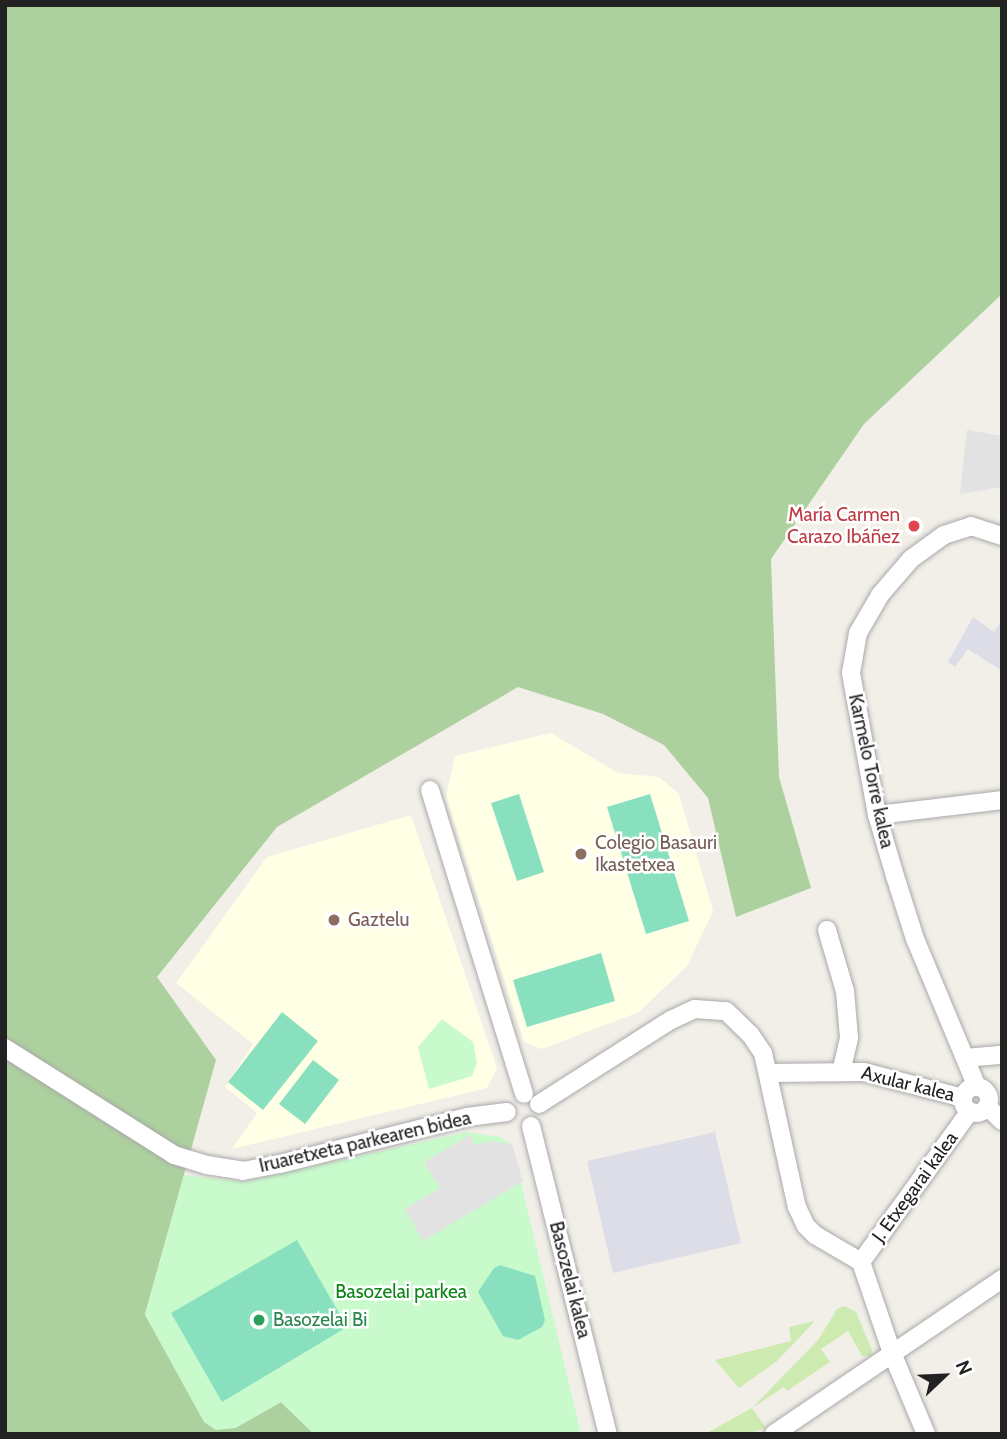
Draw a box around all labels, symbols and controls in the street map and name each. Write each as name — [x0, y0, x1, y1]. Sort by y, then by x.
place label: María Carmen Carazo Ibáñez — [787, 504, 900, 548]
marker: María Carmen Carazo Ibáñez — [906, 518, 922, 534]
street label: Karmelo Torre kalea — [844, 692, 898, 850]
place label: Colegio Basauri Ikastetxea — [595, 832, 717, 876]
marker: Colegio Basauri Ikastetxea — [573, 846, 589, 862]
place label: Gaztelu — [348, 909, 409, 931]
marker: Gaztelu — [326, 912, 342, 928]
street label: Axular kalea — [859, 1061, 957, 1107]
street label: Iruaretxeta parkearen bidea — [257, 1107, 473, 1177]
street label: J. Etxegarai kalea — [867, 1127, 963, 1247]
street label: Basozelai kalea — [544, 1219, 596, 1341]
park label: Basozelai parkea — [335, 1281, 467, 1303]
place label: Basozelai Bi — [273, 1309, 367, 1331]
marker: Basozelai Bi — [251, 1312, 267, 1328]
north arrow — [909, 1341, 979, 1411]
text: N — [951, 1357, 977, 1378]

